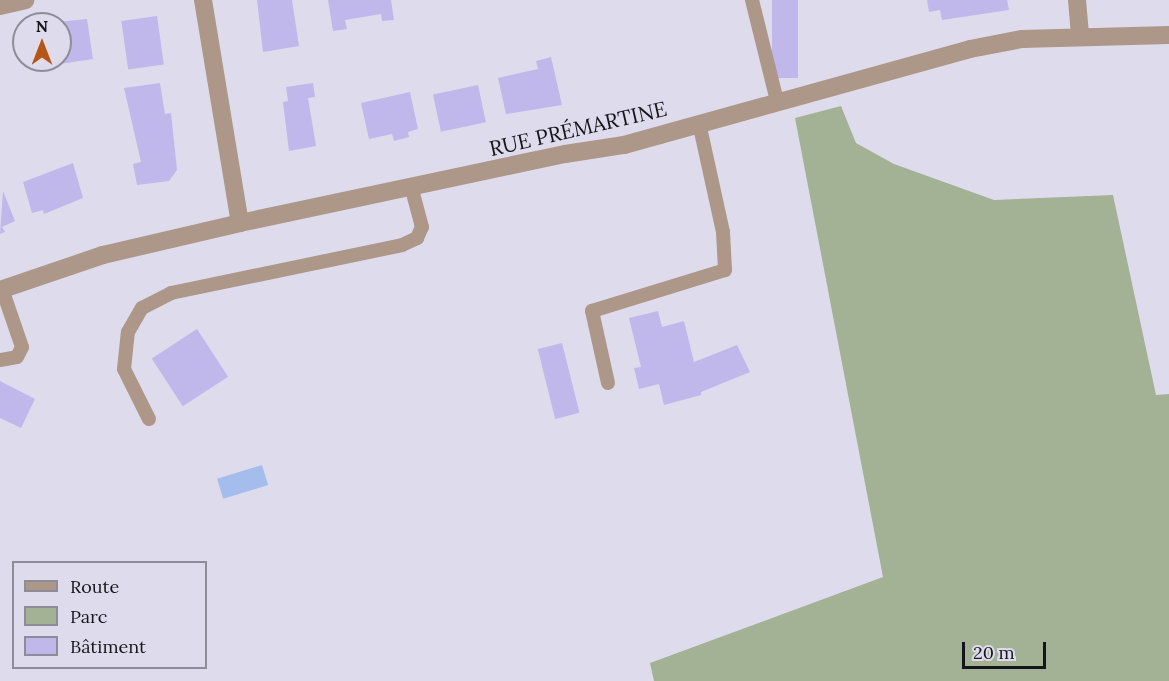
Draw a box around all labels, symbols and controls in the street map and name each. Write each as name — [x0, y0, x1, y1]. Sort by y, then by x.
north arrow — [12, 12, 72, 72]
text: N — [36, 16, 48, 36]
street label: RUE PRÉMARTINE — [487, 96, 669, 162]
legend — [12, 561, 207, 669]
text: Route — [70, 575, 119, 598]
text: Parc — [70, 605, 107, 628]
scale bar — [965, 630, 1049, 668]
text: Bâtiment — [70, 635, 146, 658]
text: 20 m — [973, 641, 1015, 664]

